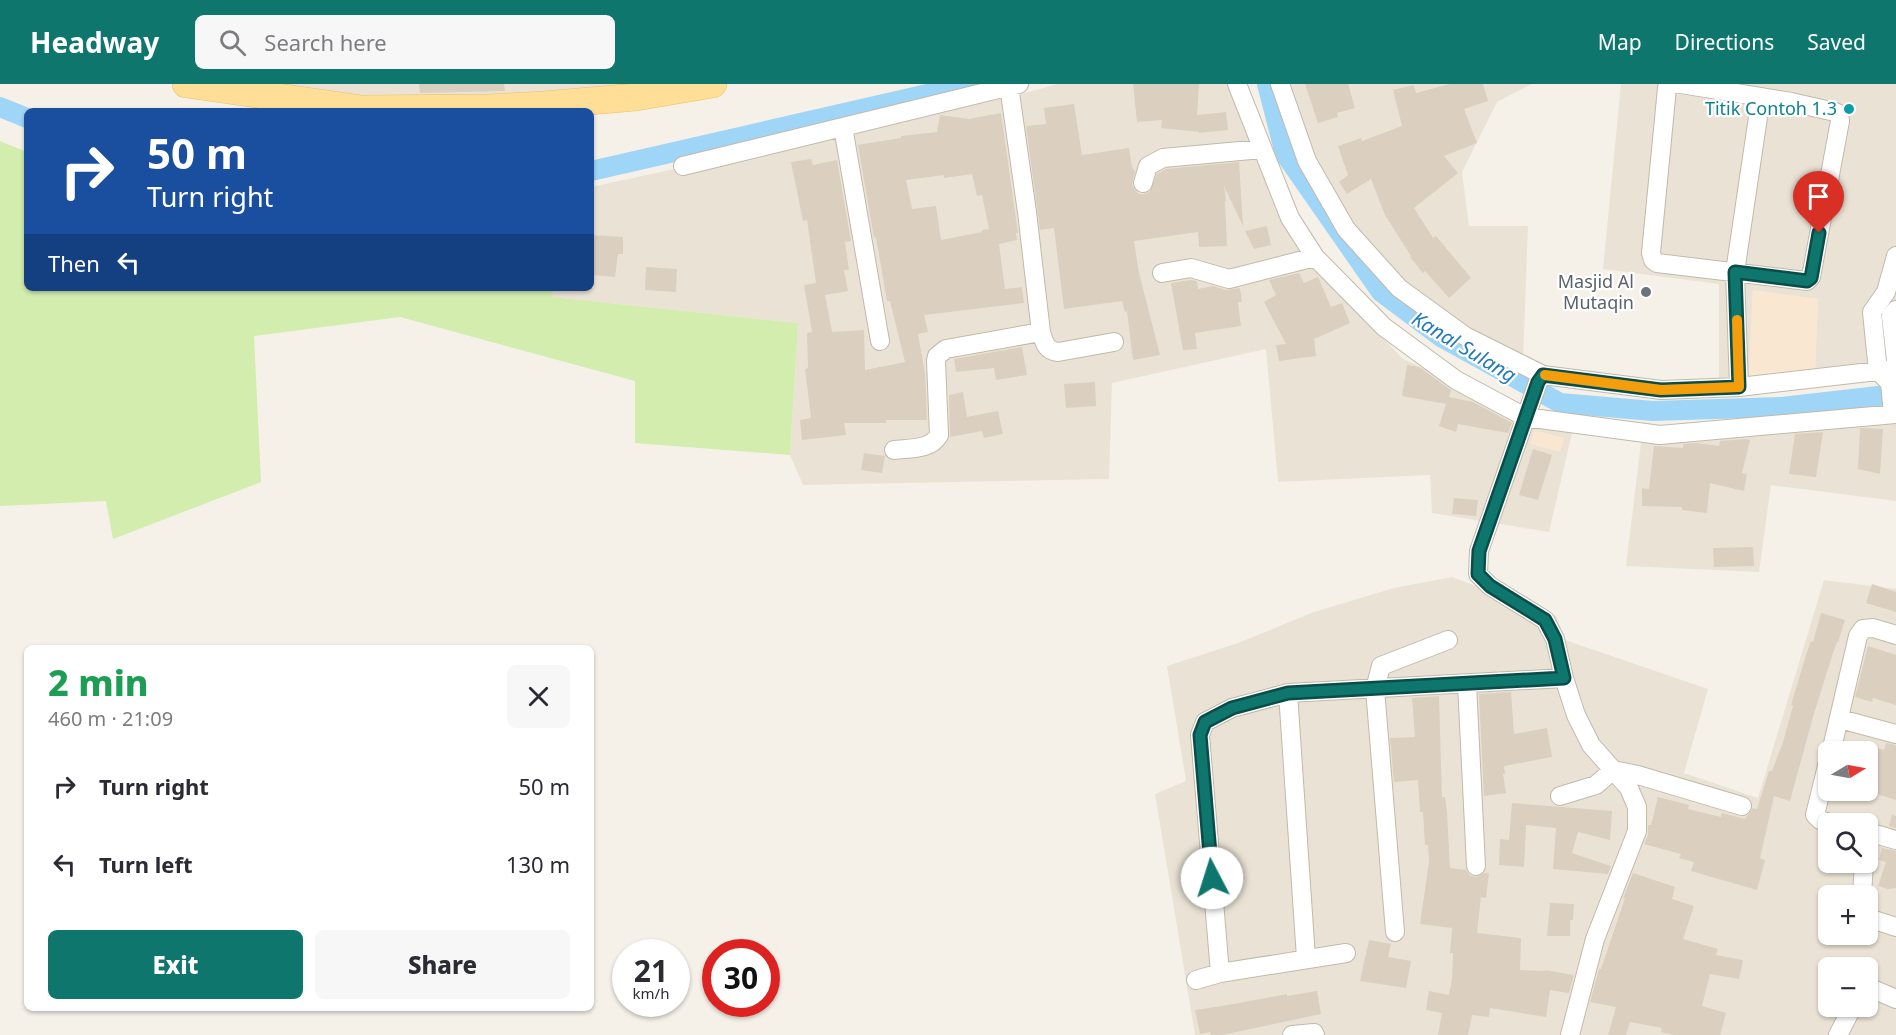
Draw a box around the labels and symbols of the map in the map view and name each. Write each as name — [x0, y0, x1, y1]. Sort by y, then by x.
place label: Titik Contoh 1.3 — [1705, 96, 1837, 120]
marker: Titik Contoh 1.3 — [1842, 102, 1856, 116]
pin — [1793, 171, 1844, 233]
place label: Masjid Al Mutaqin — [1558, 269, 1634, 314]
marker: Masjid Al Mutaqin — [1639, 285, 1653, 299]
water label: Kanal Sulang — [1407, 305, 1522, 389]
north arrow — [1818, 741, 1878, 801]
position arrow — [1180, 846, 1244, 910]
speed limit sign: 30 — [702, 939, 780, 1017]

